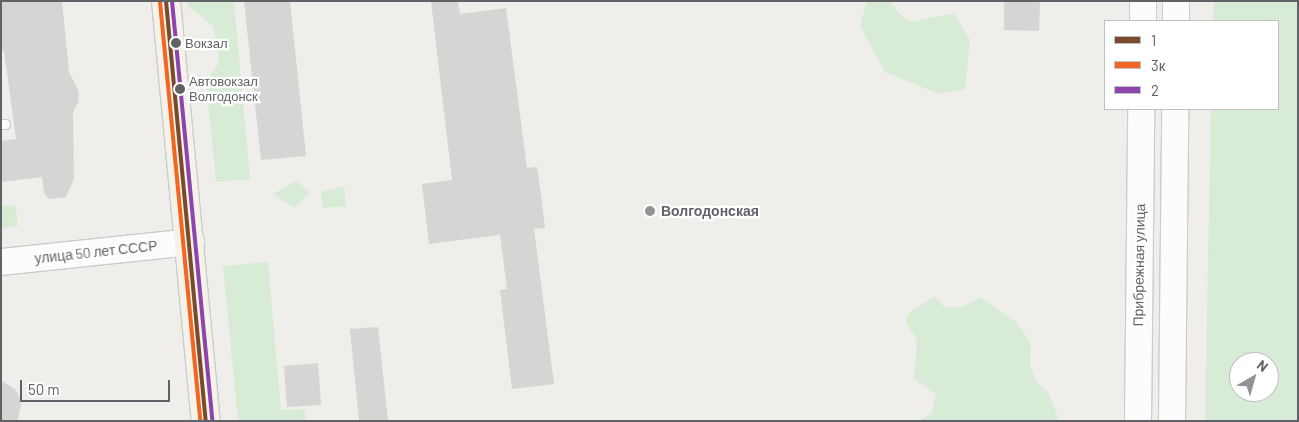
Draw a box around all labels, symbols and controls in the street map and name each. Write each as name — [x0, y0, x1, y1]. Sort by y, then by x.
legend — [1104, 20, 1279, 110]
text: 1 — [1151, 31, 1156, 49]
place label: Вокзал — [185, 35, 228, 51]
marker: Вокзал — [171, 38, 181, 48]
text: 3к — [1151, 56, 1165, 74]
place label: Автовокзал Волгодонск — [189, 74, 258, 105]
text: 2 — [1151, 81, 1159, 99]
marker: Автовокзал Волгодонск — [175, 84, 185, 94]
place label: Волгодонская — [661, 203, 759, 219]
street label: Прибрежная улица — [1130, 203, 1148, 327]
marker: Волгодонская — [643, 204, 657, 218]
street label: улица 50 лет СССР — [34, 237, 158, 267]
north arrow — [1229, 352, 1279, 402]
text: N — [1254, 356, 1272, 375]
scale bar — [22, 370, 172, 402]
text: 50 m — [28, 380, 60, 398]

